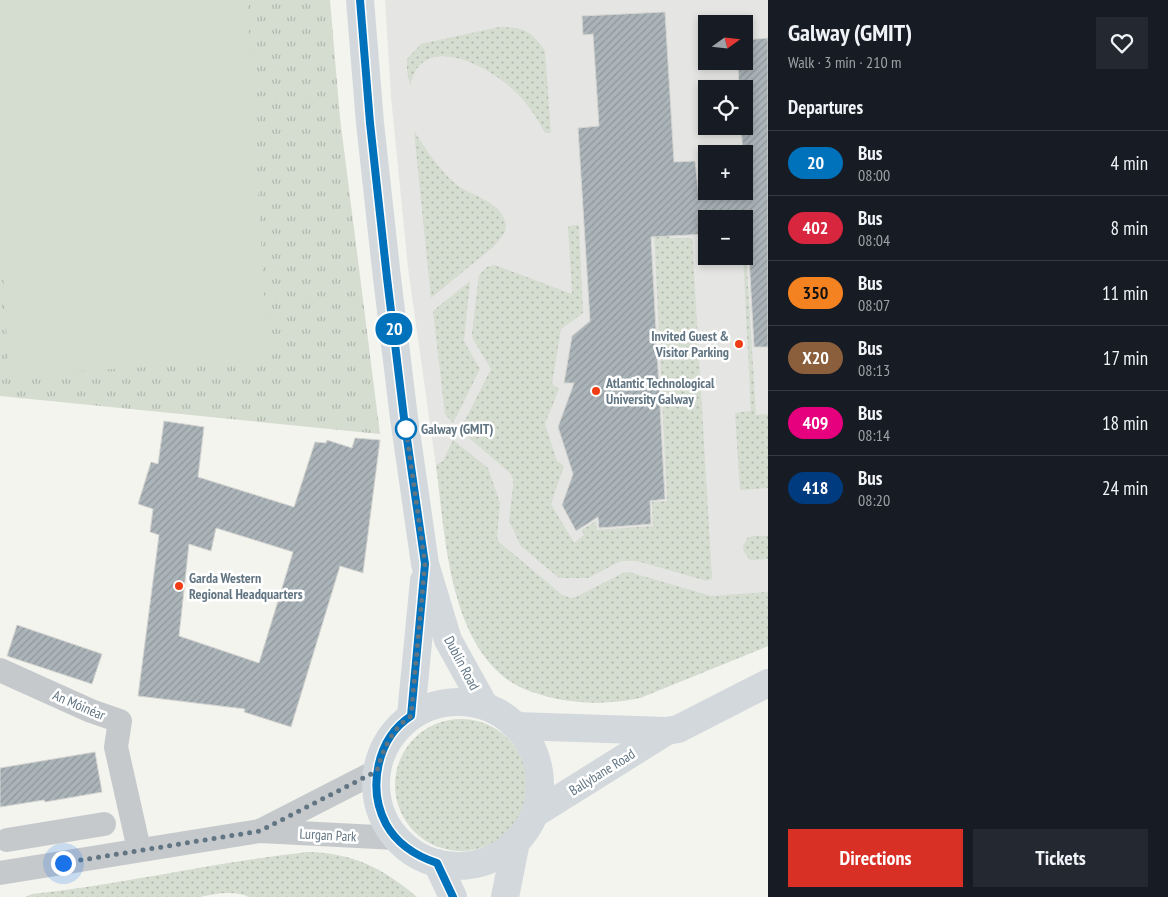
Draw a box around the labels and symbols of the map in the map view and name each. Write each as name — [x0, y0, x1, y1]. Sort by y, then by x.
north arrow — [698, 15, 752, 70]
line badge: 20 — [372, 313, 416, 345]
place label: Invited Guest & Visitor Parking — [651, 327, 729, 361]
marker: Invited Guest & Visitor Parking — [733, 338, 745, 350]
place label: Atlantic Technological University Galway — [605, 374, 715, 408]
marker: Atlantic Technological University Galway — [590, 385, 602, 397]
marker: Galway (GMIT) — [395, 418, 417, 440]
place label: Galway (GMIT) — [421, 420, 494, 438]
place label: Garda Western Regional Headquarters — [189, 569, 303, 603]
marker: Garda Western Regional Headquarters — [173, 580, 185, 592]
street label: Dublin Road — [440, 633, 484, 693]
street label: An Móinéar — [50, 686, 108, 724]
street label: Ballybane Road — [566, 745, 638, 799]
street label: Lurgan Park — [299, 825, 358, 846]
your location — [51, 851, 76, 876]

